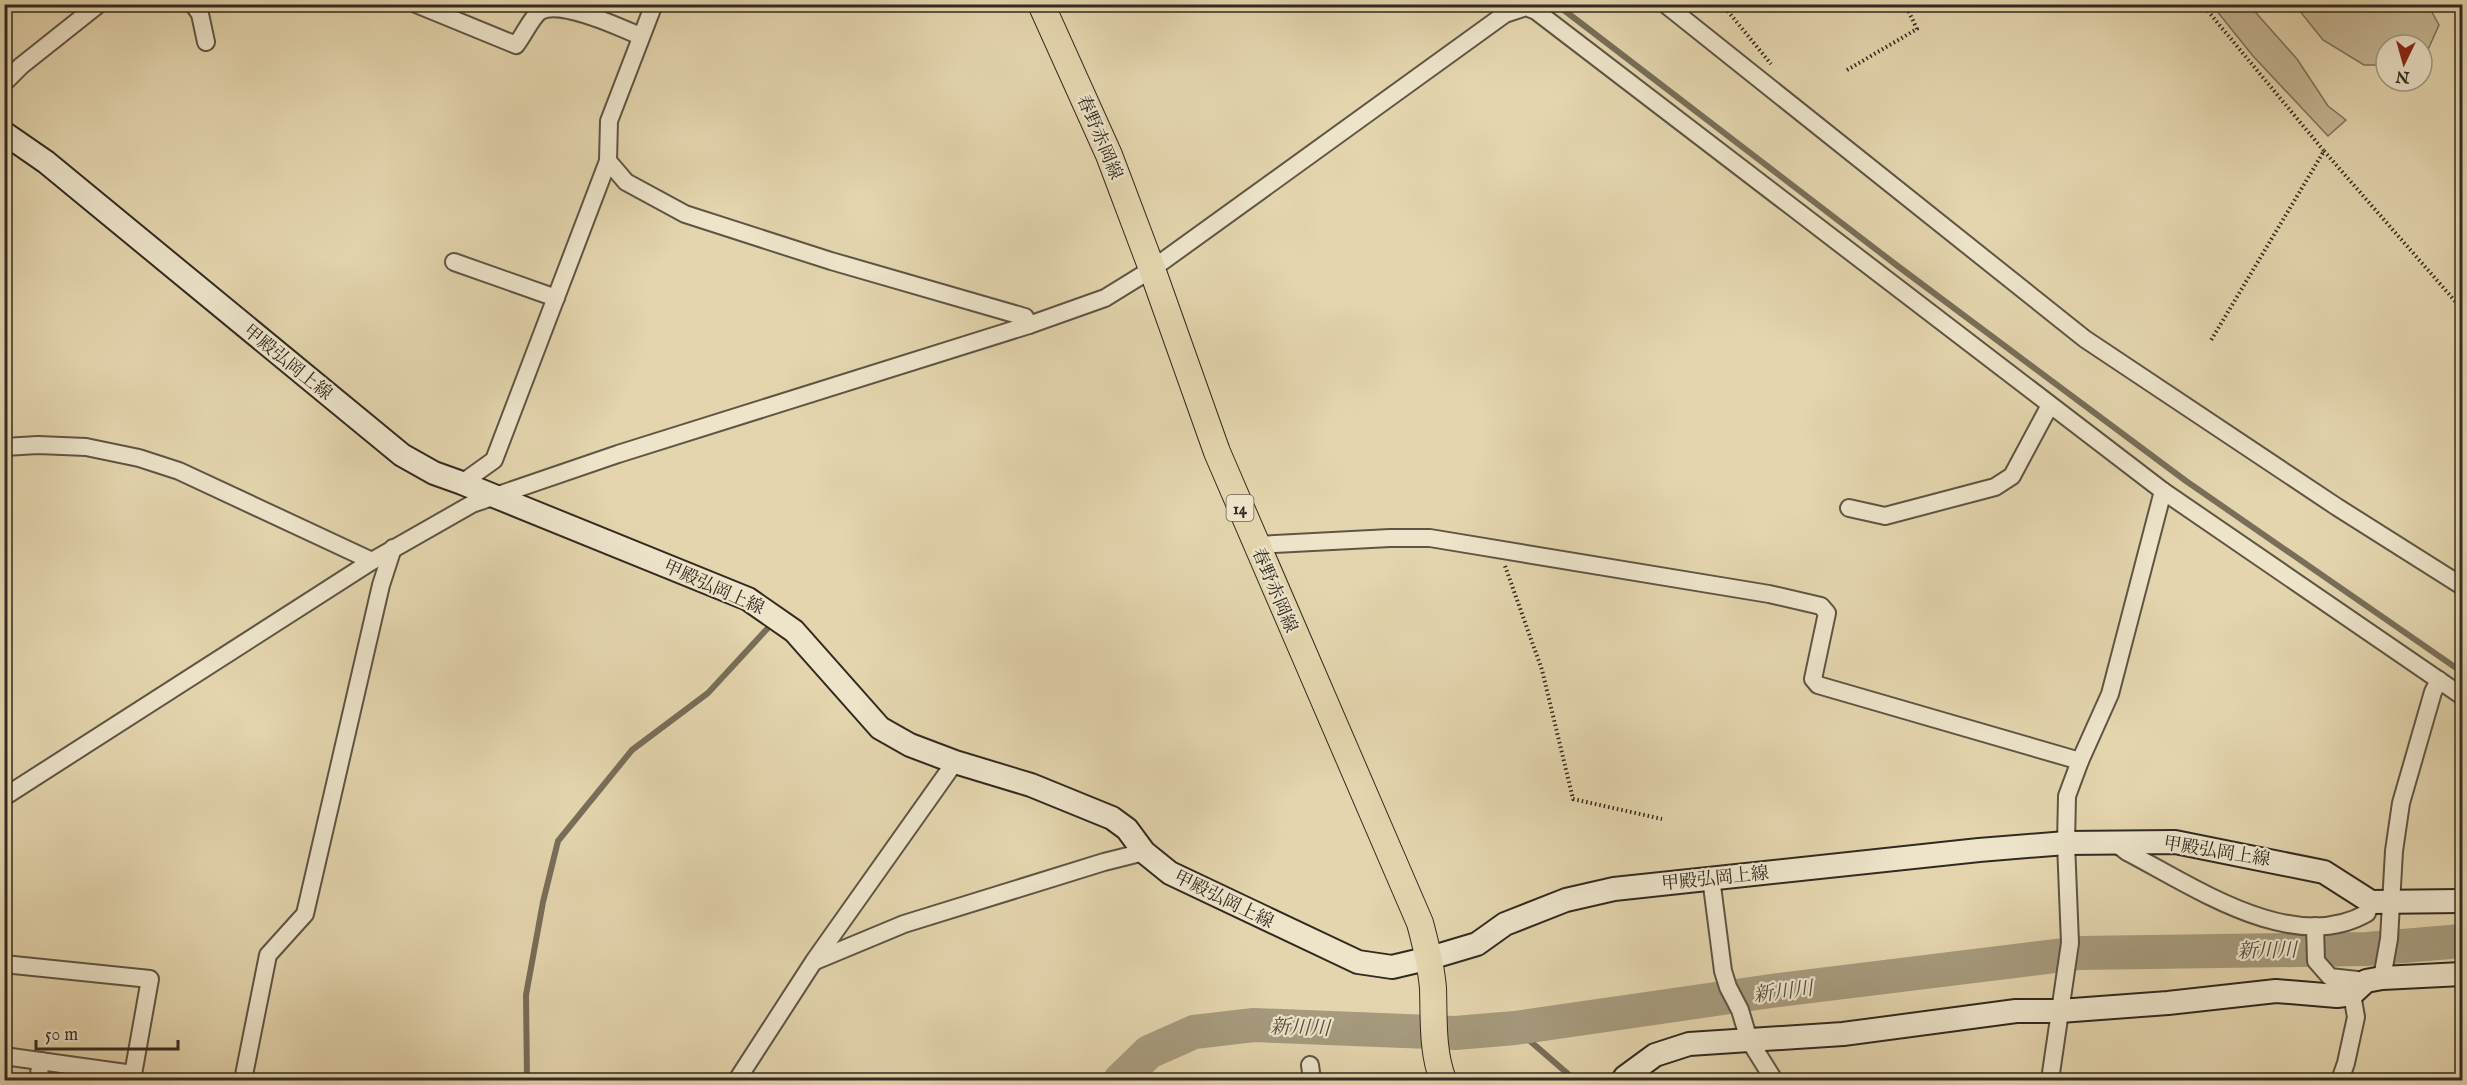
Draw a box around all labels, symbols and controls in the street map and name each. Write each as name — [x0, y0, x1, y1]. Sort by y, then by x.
north arrow — [2374, 33, 2434, 93]
text: N — [2395, 65, 2412, 87]
street label: 春野赤岡線 — [1070, 92, 1127, 184]
street label: 甲殿弘岡上線 — [238, 320, 336, 406]
road number: 14 — [1226, 495, 1254, 521]
street label: 春野赤岡線 — [1245, 545, 1302, 637]
street label: 甲殿弘岡上線 — [659, 556, 767, 621]
street label: 甲殿弘岡上線 — [2162, 833, 2272, 872]
street label: 甲殿弘岡上線 — [1660, 862, 1770, 897]
street label: 甲殿弘岡上線 — [1170, 866, 1277, 934]
water label: 新川川 — [2237, 938, 2299, 965]
water label: 新川川 — [1752, 976, 1816, 1009]
scale bar — [36, 1013, 178, 1051]
water label: 新川川 — [1270, 1015, 1332, 1042]
text: 50 m — [45, 1024, 78, 1047]

